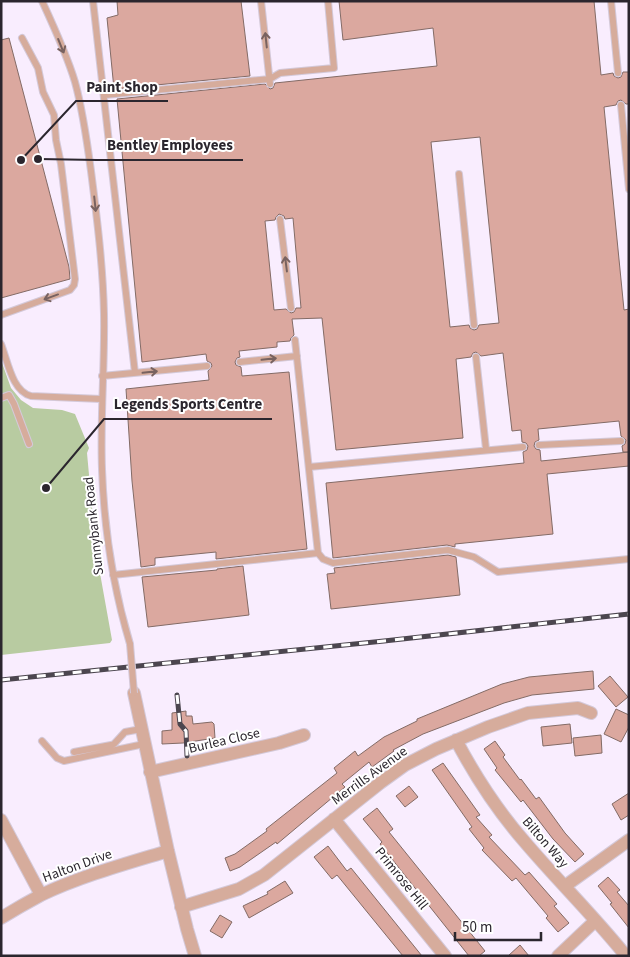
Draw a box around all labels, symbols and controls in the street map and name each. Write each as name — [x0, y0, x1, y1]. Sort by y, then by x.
one-way arrow — [261, 32, 270, 48]
one-way arrow — [57, 38, 66, 53]
callout: Paint Shop — [76, 71, 168, 101]
text: Paint Shop — [86, 77, 158, 98]
callout: Bentley Employees — [97, 130, 243, 160]
text: Bentley Employees — [107, 135, 233, 156]
one-way arrow — [90, 196, 100, 212]
one-way arrow — [281, 256, 291, 272]
one-way arrow — [44, 293, 59, 302]
one-way arrow — [260, 354, 276, 364]
one-way arrow — [142, 367, 158, 377]
callout: Legends Sports Centre — [104, 389, 272, 419]
text: Legends Sports Centre — [114, 394, 262, 415]
street label: Sunnybank Road — [79, 476, 109, 576]
street label: Burlea Close — [186, 723, 262, 759]
street label: Merrills Avenue — [328, 741, 412, 810]
street label: Bilton Way — [517, 813, 573, 873]
street label: Primrose Hill — [370, 843, 433, 915]
street label: Halton Drive — [40, 844, 115, 888]
scale bar — [455, 910, 541, 942]
text: 50 m — [462, 917, 492, 938]

